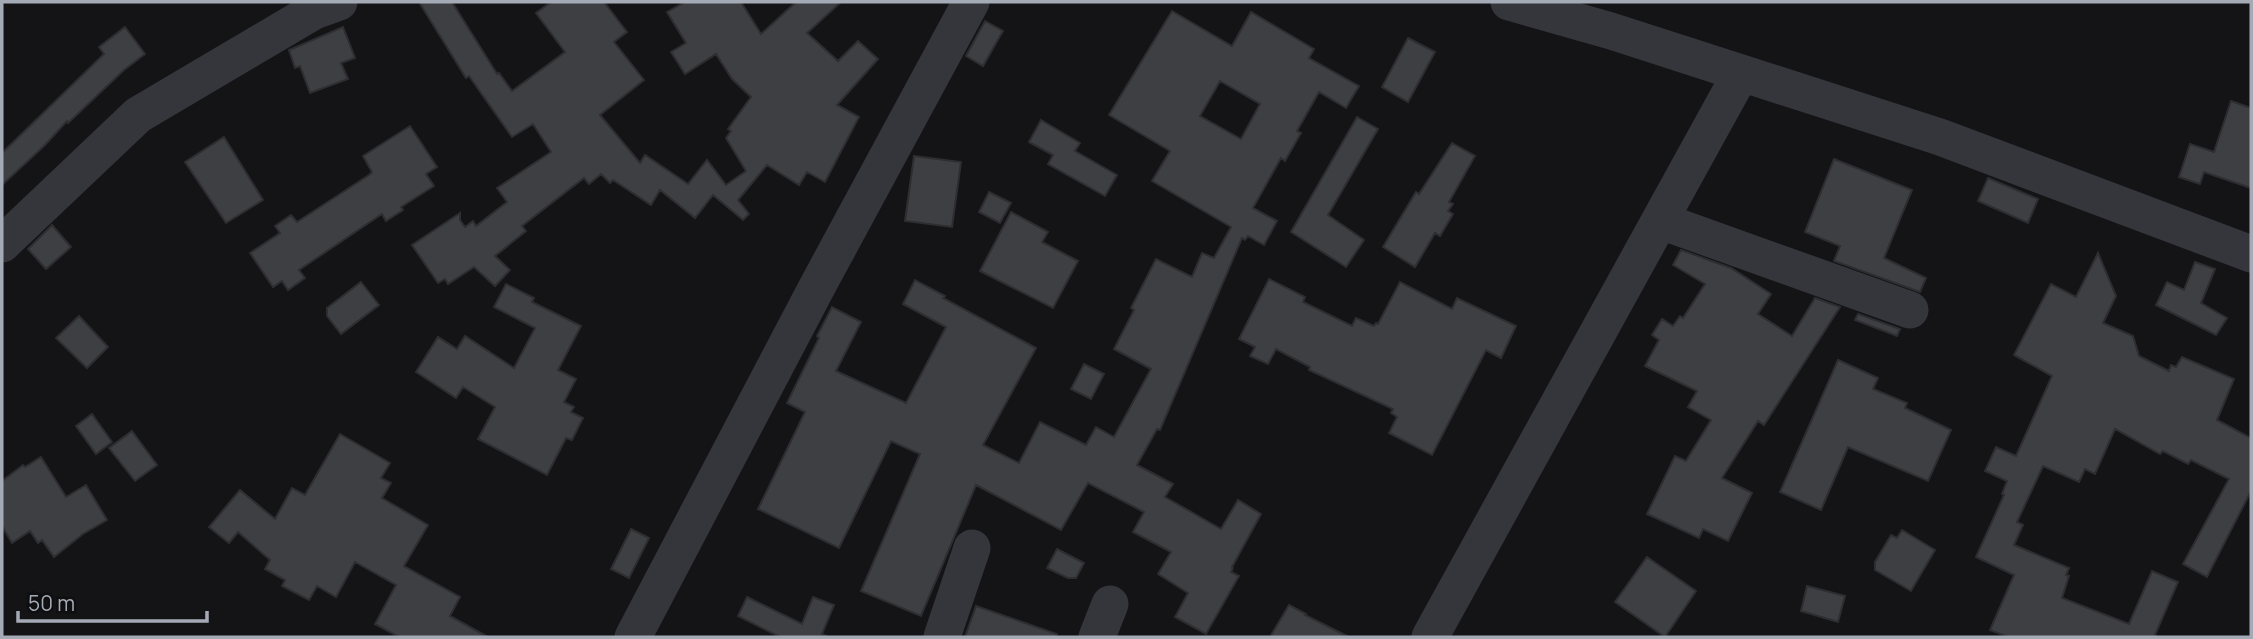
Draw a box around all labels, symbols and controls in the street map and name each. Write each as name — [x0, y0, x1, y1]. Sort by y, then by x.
scale bar — [18, 580, 206, 624]
text: 50 m — [28, 589, 75, 617]

